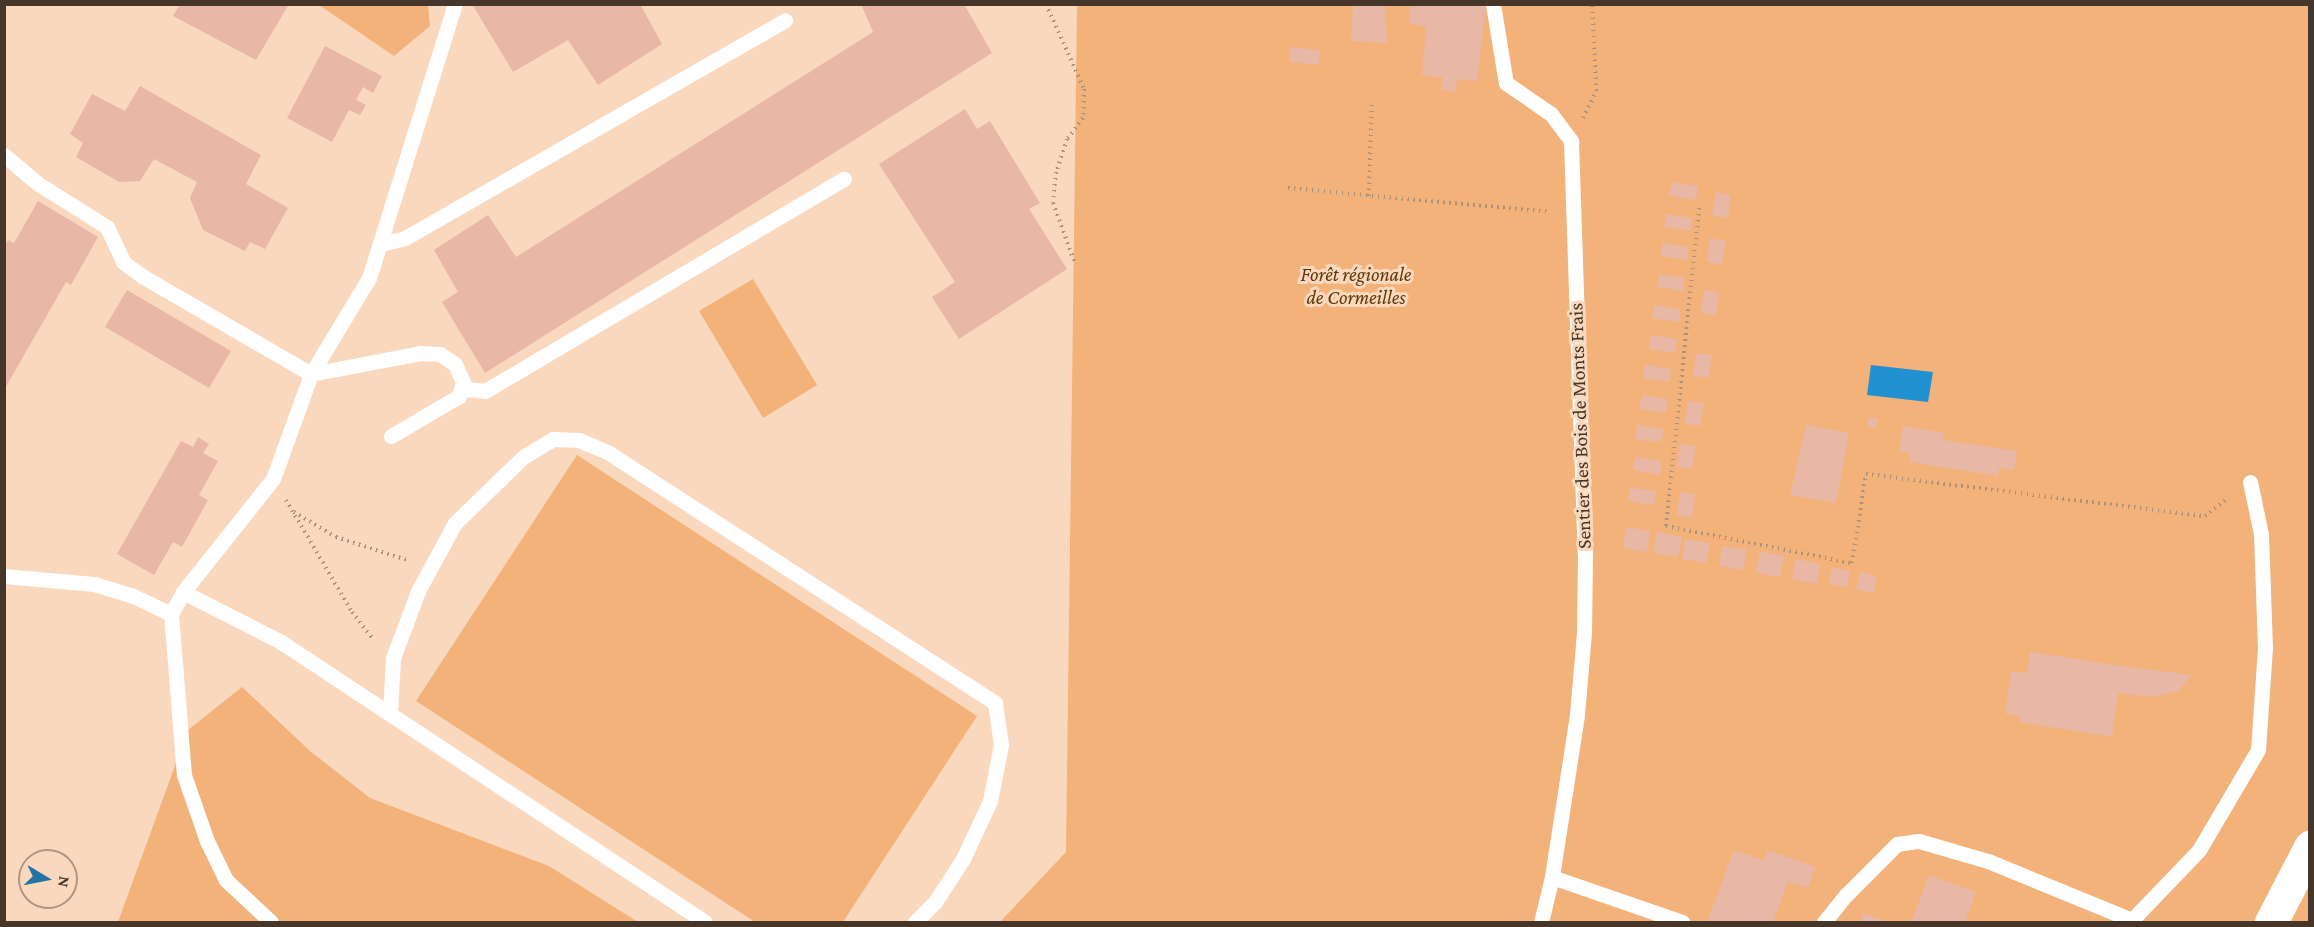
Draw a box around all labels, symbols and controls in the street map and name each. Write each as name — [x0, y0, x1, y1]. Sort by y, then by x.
park label: Forêt régionale de Cormeilles — [1301, 263, 1411, 310]
street label: Sentier des Bois de Monts Frais — [1564, 303, 1596, 549]
north arrow — [18, 849, 78, 909]
text: N — [55, 875, 74, 889]

